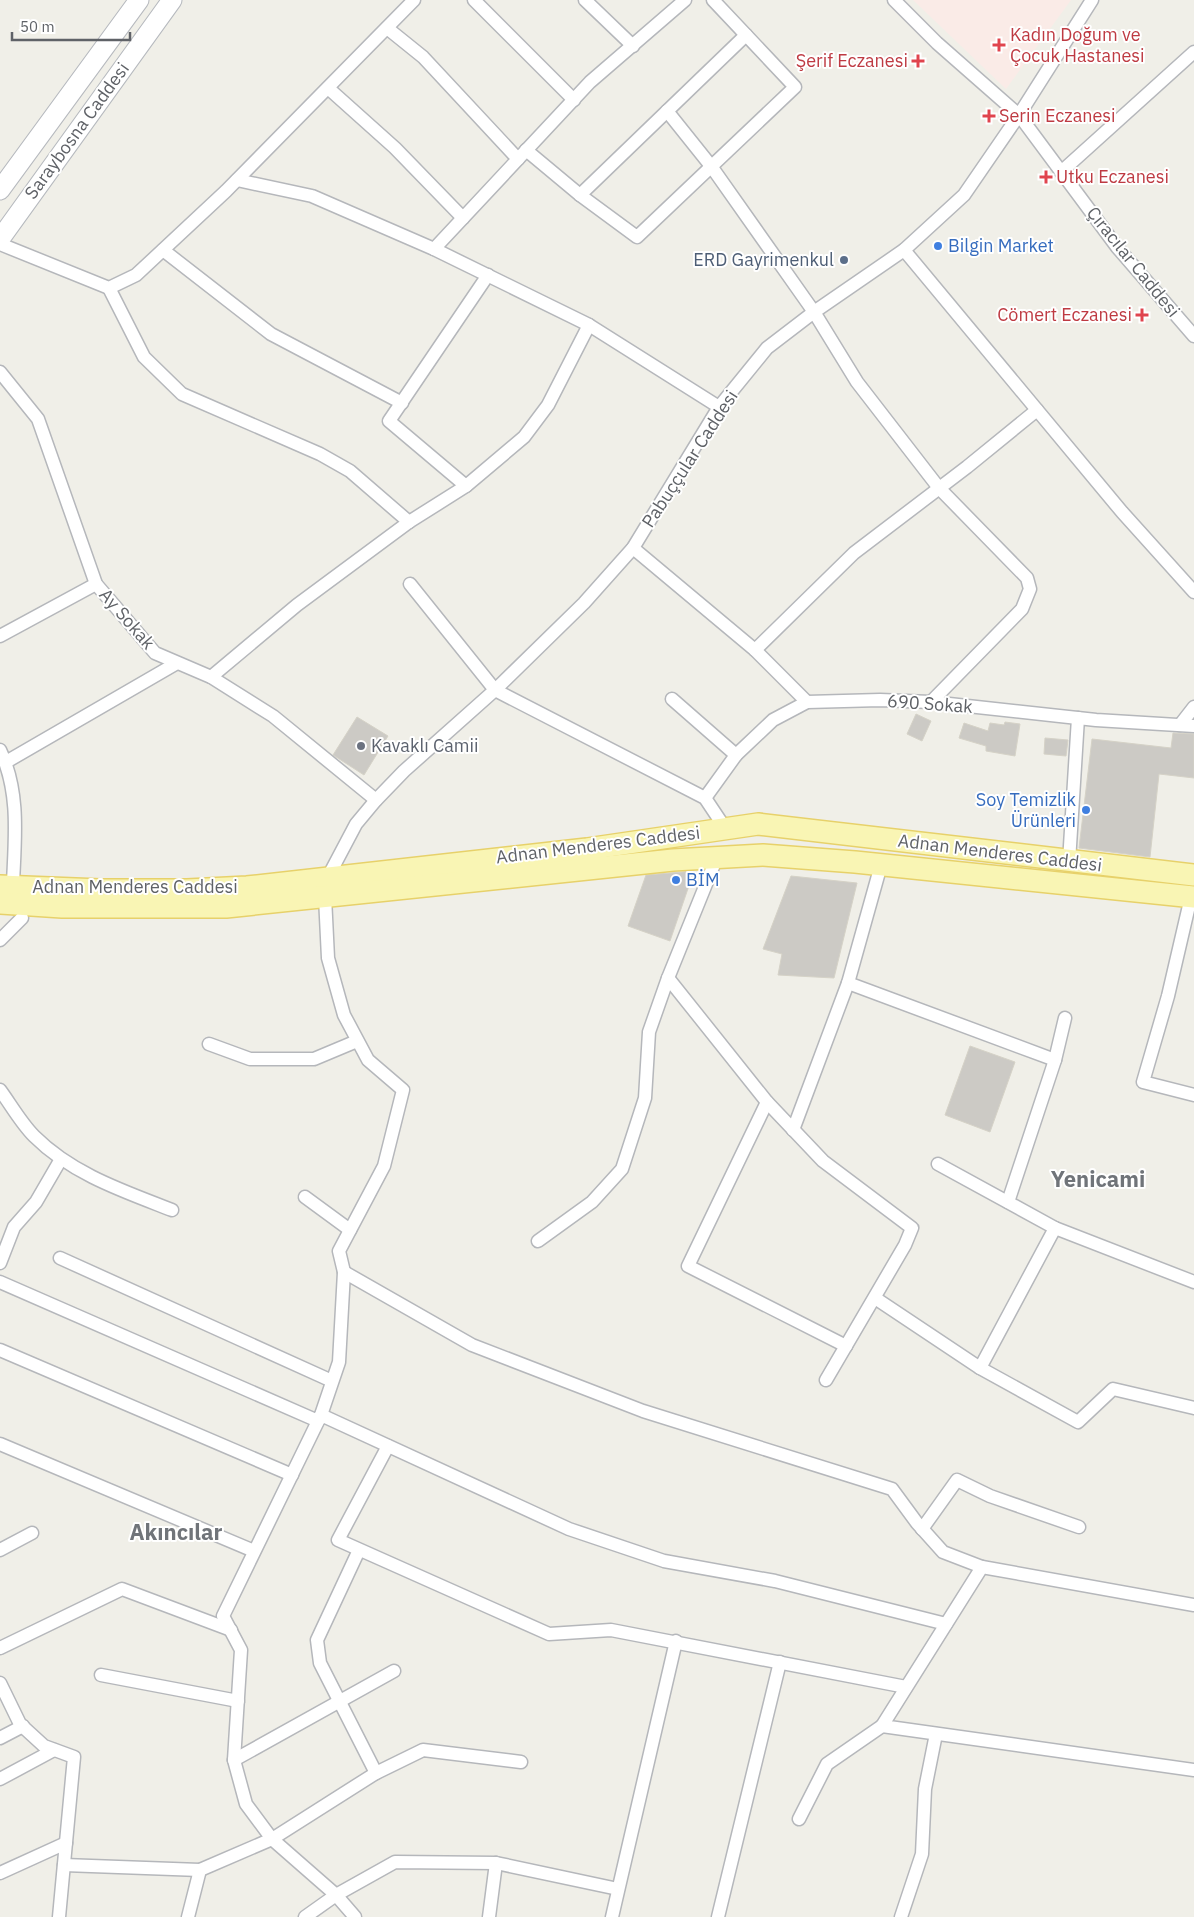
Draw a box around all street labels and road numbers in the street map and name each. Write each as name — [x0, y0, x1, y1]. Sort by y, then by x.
street label: Saraybosna Caddesi — [19, 58, 134, 204]
street label: Çıracılar Caddesi — [1082, 202, 1185, 322]
street label: Pabuççular Caddesi — [637, 386, 743, 532]
street label: Ay Sokak — [95, 583, 161, 654]
street label: 690 Sokak — [886, 689, 974, 718]
street label: Adnan Menderes Caddesi — [495, 821, 701, 868]
street label: Adnan Menderes Caddesi — [897, 829, 1103, 876]
street label: Adnan Menderes Caddesi — [32, 875, 238, 898]

